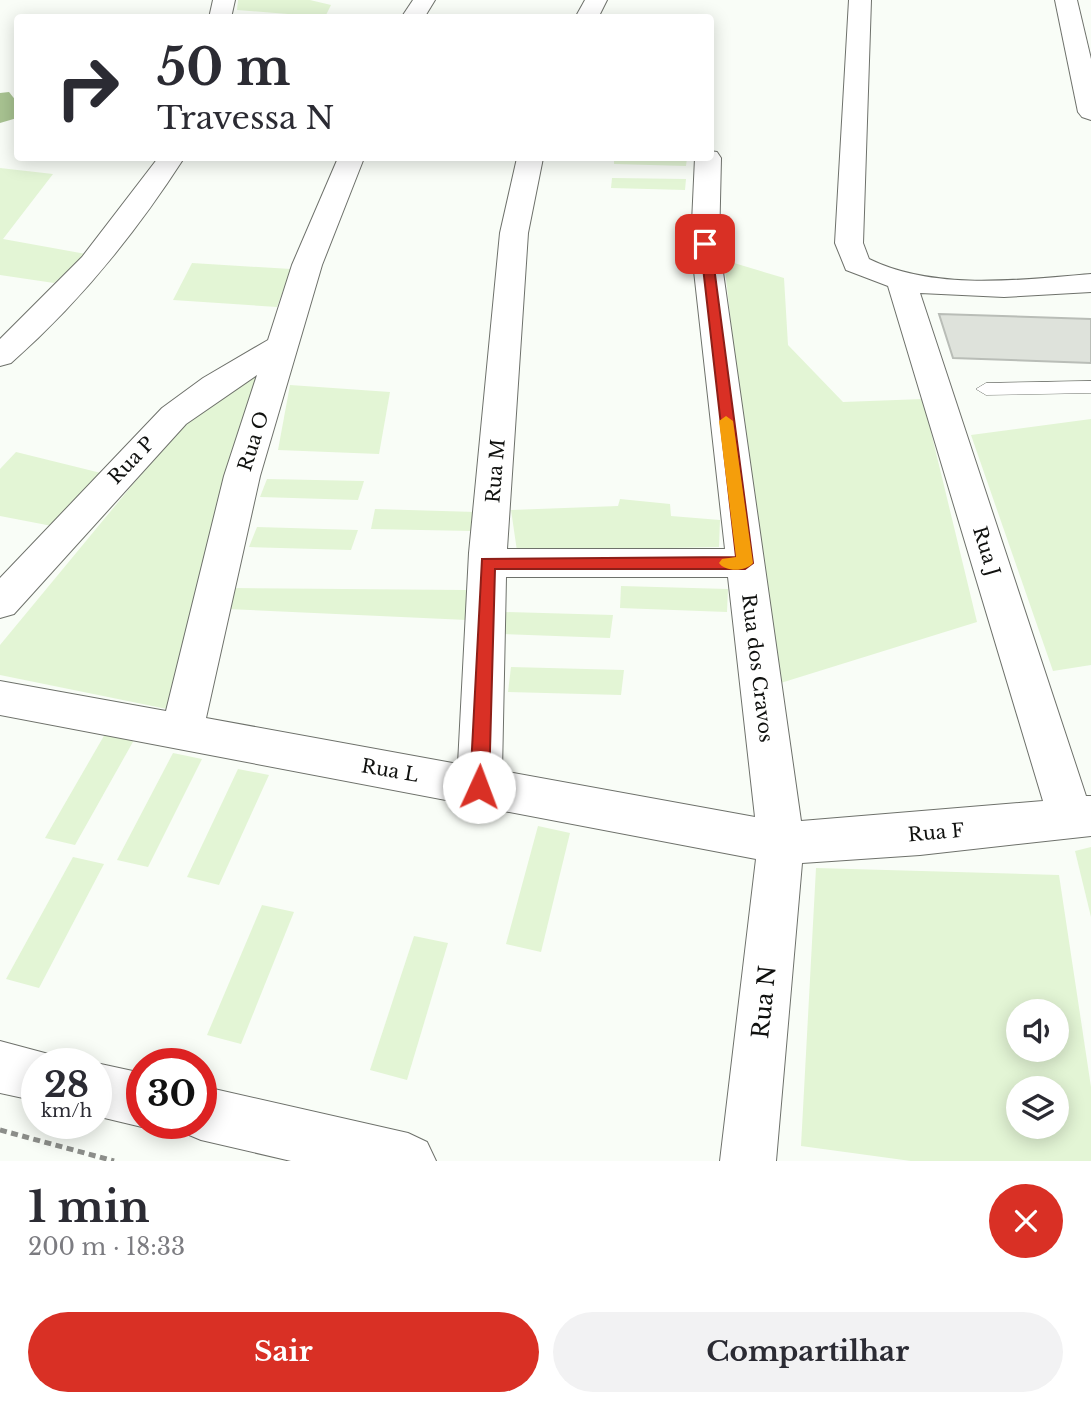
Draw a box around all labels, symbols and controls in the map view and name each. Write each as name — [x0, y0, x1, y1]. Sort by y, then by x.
text: 50 m — [157, 37, 290, 98]
icon: right — [42, 42, 133, 133]
text: Travessa N — [157, 98, 334, 138]
pin — [675, 214, 735, 274]
icon: arrive — [686, 225, 724, 263]
street label: Rua O — [233, 408, 274, 474]
street label: Rua P — [103, 432, 159, 489]
street label: Rua M — [481, 438, 510, 504]
street label: Rua J — [968, 523, 1005, 579]
street label: Rua dos Cravos — [737, 592, 778, 744]
position arrow — [442, 750, 516, 824]
street label: Rua L — [360, 754, 420, 787]
street label: Rua F — [907, 819, 965, 846]
street label: Rua N — [746, 964, 782, 1040]
map controls — [1006, 999, 1069, 1139]
button: sound — [1006, 999, 1069, 1062]
speed limit sign: 30 — [126, 1048, 217, 1139]
text: 28 — [44, 1063, 89, 1106]
button: layers — [1006, 1076, 1069, 1139]
text: km/h — [41, 1100, 92, 1122]
text: 1 min — [28, 1181, 150, 1233]
button: close — [989, 1184, 1063, 1258]
text: 200 m · 18:33 — [28, 1233, 185, 1261]
button: Sair — [28, 1312, 539, 1392]
button: Compartilhar — [553, 1312, 1063, 1392]

